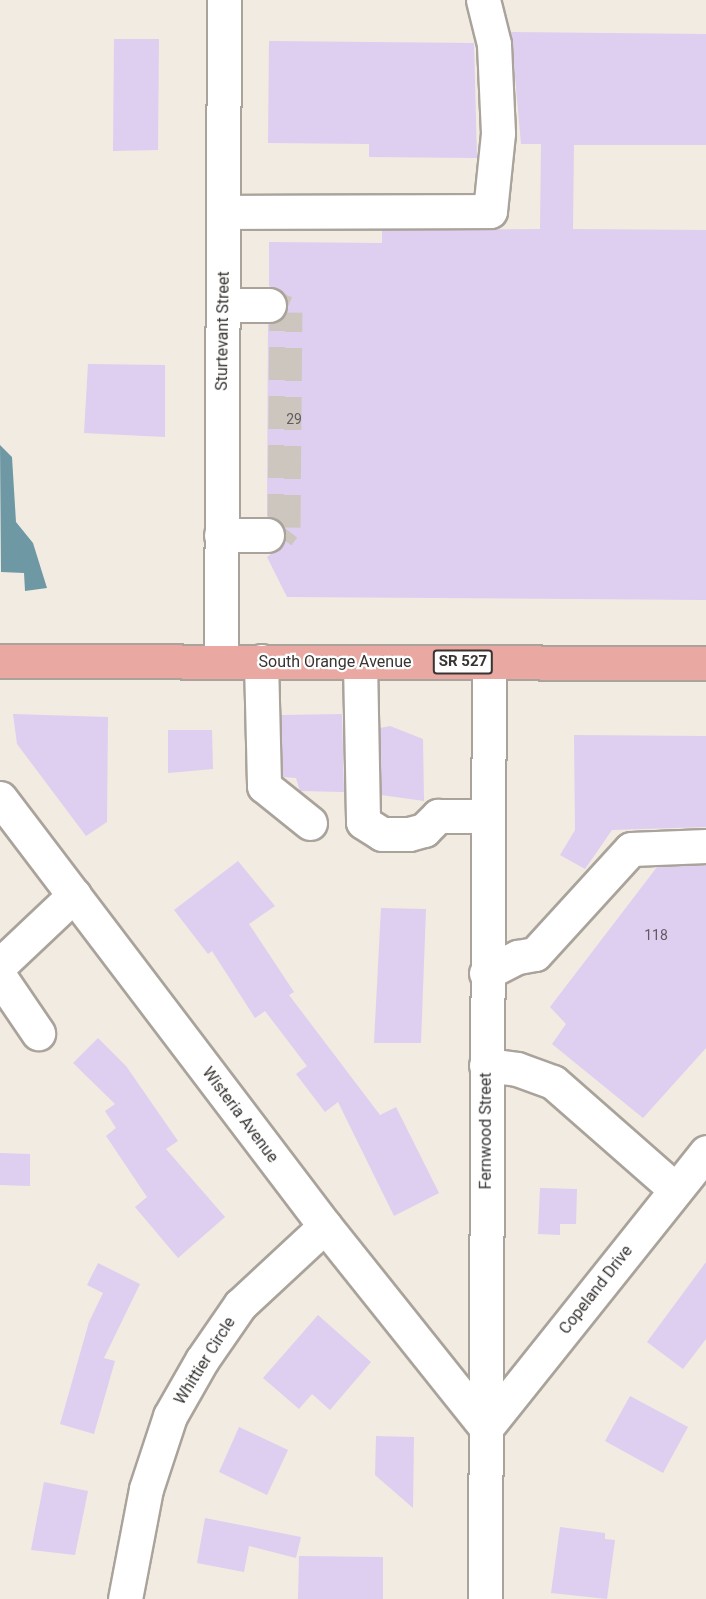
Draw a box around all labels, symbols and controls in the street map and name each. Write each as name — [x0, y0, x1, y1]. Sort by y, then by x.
street label: Sturtevant Street — [212, 271, 234, 391]
house number: 29 — [286, 411, 302, 427]
road number: SR 527 — [432, 650, 494, 674]
street label: South Orange Avenue — [259, 652, 411, 672]
house number: 118 — [644, 927, 668, 943]
street label: Wisteria Avenue — [198, 1064, 282, 1166]
street label: Fernwood Street — [476, 1073, 496, 1189]
street label: Copeland Drive — [555, 1242, 637, 1338]
street label: Whittier Circle — [171, 1314, 239, 1408]

